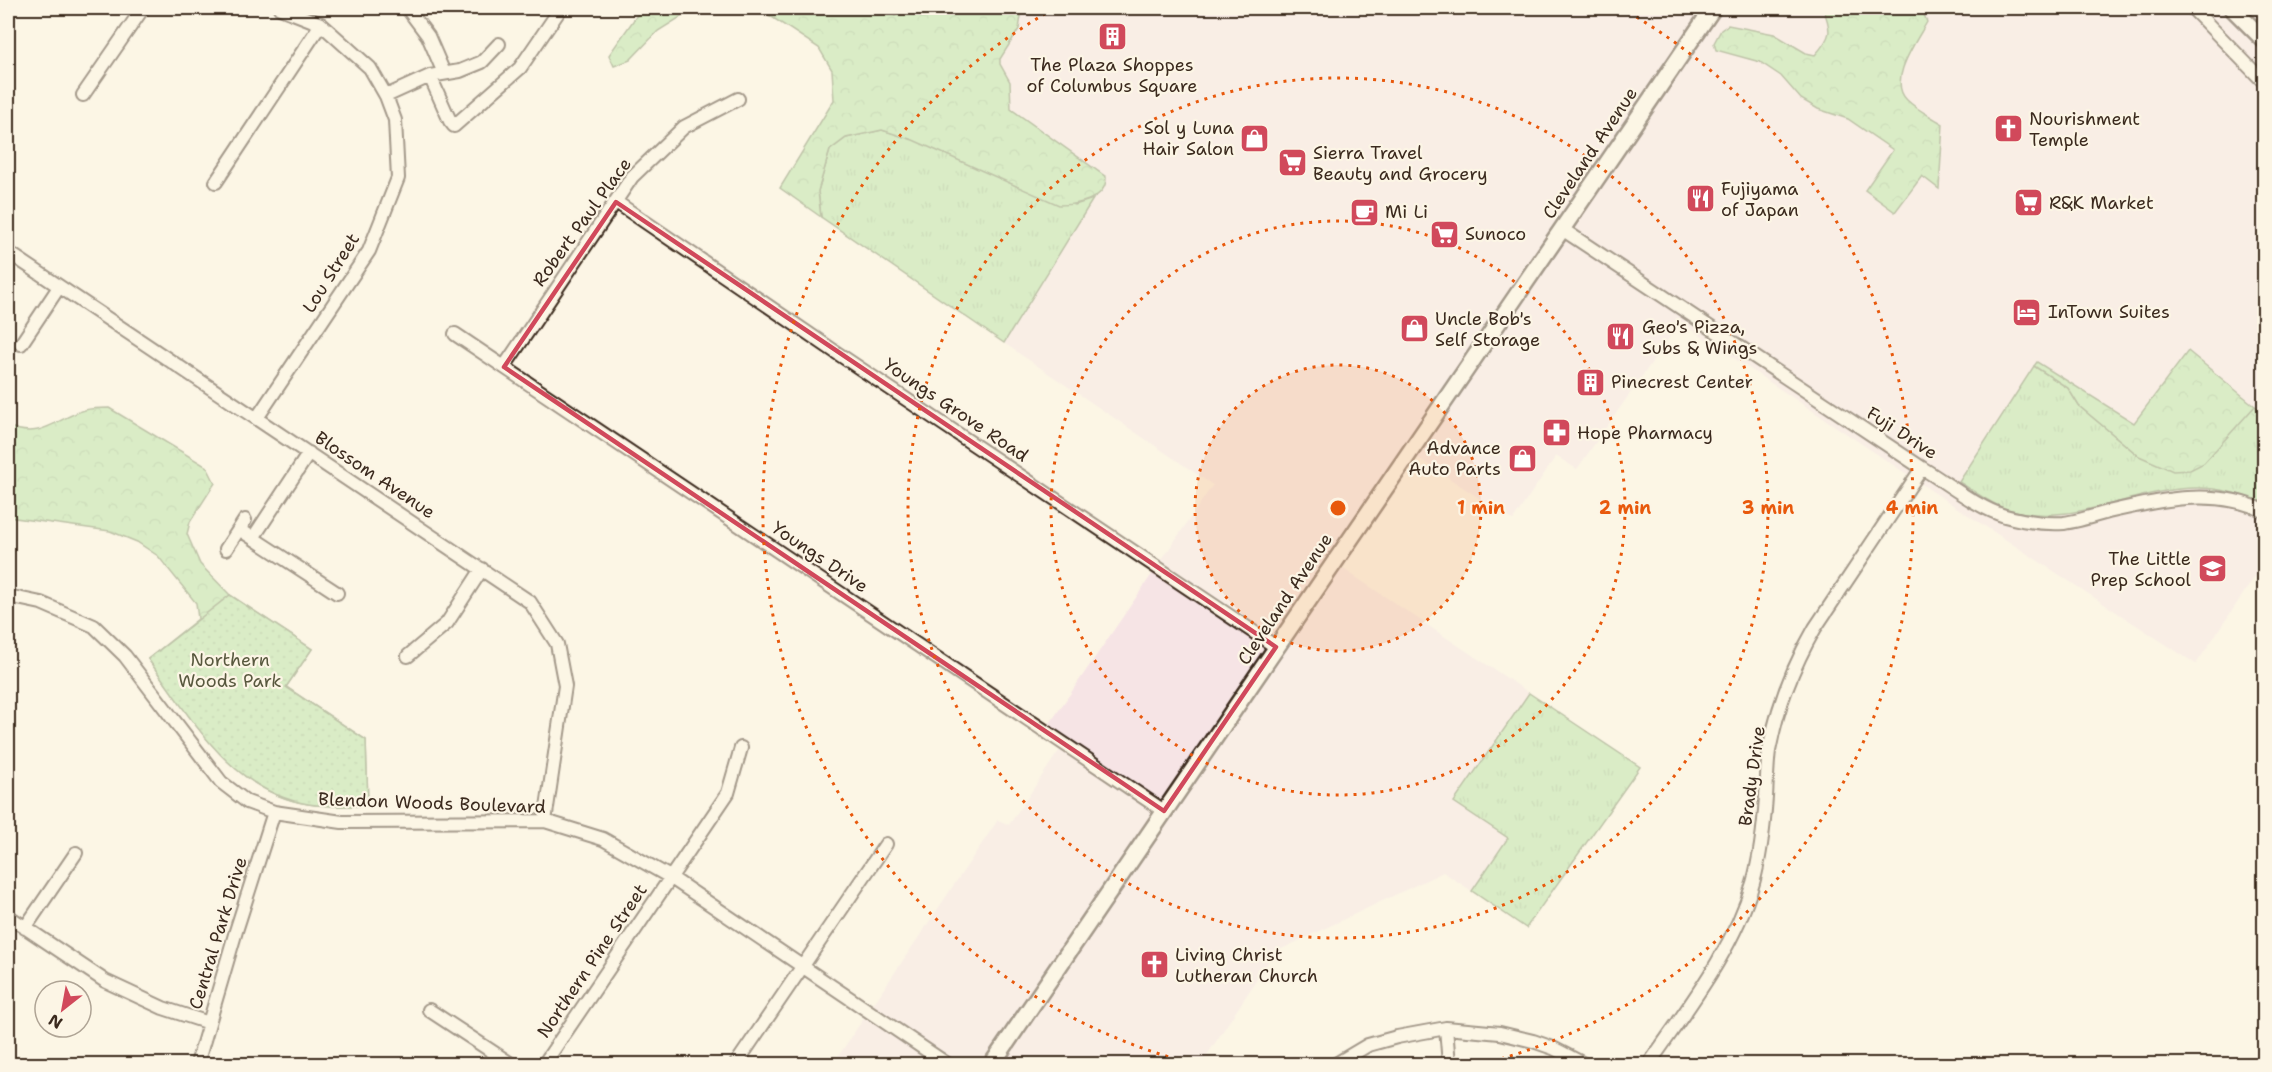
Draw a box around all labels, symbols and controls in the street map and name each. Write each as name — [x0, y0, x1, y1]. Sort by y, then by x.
building icon: The Plaza Shoppes of Columbus Square — [1096, 20, 1128, 52]
place label: The Plaza Shoppes of Columbus Square — [1027, 53, 1197, 98]
street label: Cleveland Avenue — [1537, 82, 1643, 224]
place label: Nourishment Temple — [2029, 107, 2140, 152]
church icon: Nourishment Temple — [1992, 113, 2024, 145]
place label: Sol y Luna Hair Salon — [1143, 116, 1234, 161]
shop icon: Sol y Luna Hair Salon — [1239, 122, 1271, 154]
place label: Sierra Travel Beauty and Grocery — [1313, 141, 1488, 186]
supermarket icon: Sierra Travel Beauty and Grocery — [1276, 147, 1308, 179]
street label: Robert Paul Place — [527, 153, 637, 291]
place label: Fujiyama of Japan — [1721, 177, 1799, 222]
restaurant icon: Fujiyama of Japan — [1684, 183, 1716, 215]
supermarket icon: R&K Market — [2012, 187, 2044, 219]
place label: R&K Market — [2049, 191, 2154, 215]
cafe icon: Mi Li — [1348, 196, 1380, 228]
place label: Mi Li — [1385, 200, 1428, 224]
supermarket icon: Sunoco — [1428, 218, 1460, 250]
place label: Sunoco — [1465, 222, 1526, 246]
street label: Lou Street — [297, 228, 365, 317]
hotel icon: InTown Suites — [2011, 296, 2043, 328]
place label: InTown Suites — [2048, 300, 2170, 324]
place label: Uncle Bob's Self Storage — [1435, 307, 1540, 352]
shop icon: Uncle Bob's Self Storage — [1398, 313, 1430, 345]
place label: Geo's Pizza, Subs & Wings — [1642, 315, 1758, 360]
restaurant icon: Geo's Pizza, Subs & Wings — [1605, 321, 1637, 353]
street label: Youngs Grove Road — [879, 353, 1033, 467]
building icon: Pinecrest Center — [1574, 366, 1606, 398]
place label: Pinecrest Center — [1611, 370, 1753, 394]
street label: Fuji Drive — [1862, 401, 1942, 465]
pharmacy icon: Hope Pharmacy — [1540, 417, 1572, 449]
place label: Hope Pharmacy — [1577, 421, 1713, 445]
street label: Blossom Avenue — [310, 426, 440, 524]
place label: Advance Auto Parts — [1408, 436, 1501, 481]
shop icon: Advance Auto Parts — [1506, 442, 1538, 474]
text: 1 min — [1457, 496, 1505, 520]
text: 2 min — [1599, 496, 1651, 520]
text: 3 min — [1742, 496, 1794, 520]
text: 4 min — [1886, 496, 1938, 520]
centre of rings — [1328, 498, 1348, 518]
street label: Youngs Drive — [767, 516, 873, 598]
street label: Cleveland Avenue — [1232, 528, 1338, 670]
place label: The Little Prep School — [2090, 547, 2192, 592]
school or university icon: The Little Prep School — [2196, 553, 2228, 585]
park label: Northern Woods Park — [178, 648, 282, 693]
street label: Brady Drive — [1733, 724, 1771, 828]
street label: Blendon Woods Boulevard — [318, 787, 546, 819]
street label: Central Park Drive — [183, 854, 253, 1012]
street label: Northern Pine Street — [531, 879, 653, 1043]
place label: Living Christ Lutheran Church — [1175, 943, 1318, 988]
church icon: Living Christ Lutheran Church — [1138, 949, 1170, 981]
north arrow — [33, 979, 93, 1039]
text: N — [45, 1009, 66, 1034]

